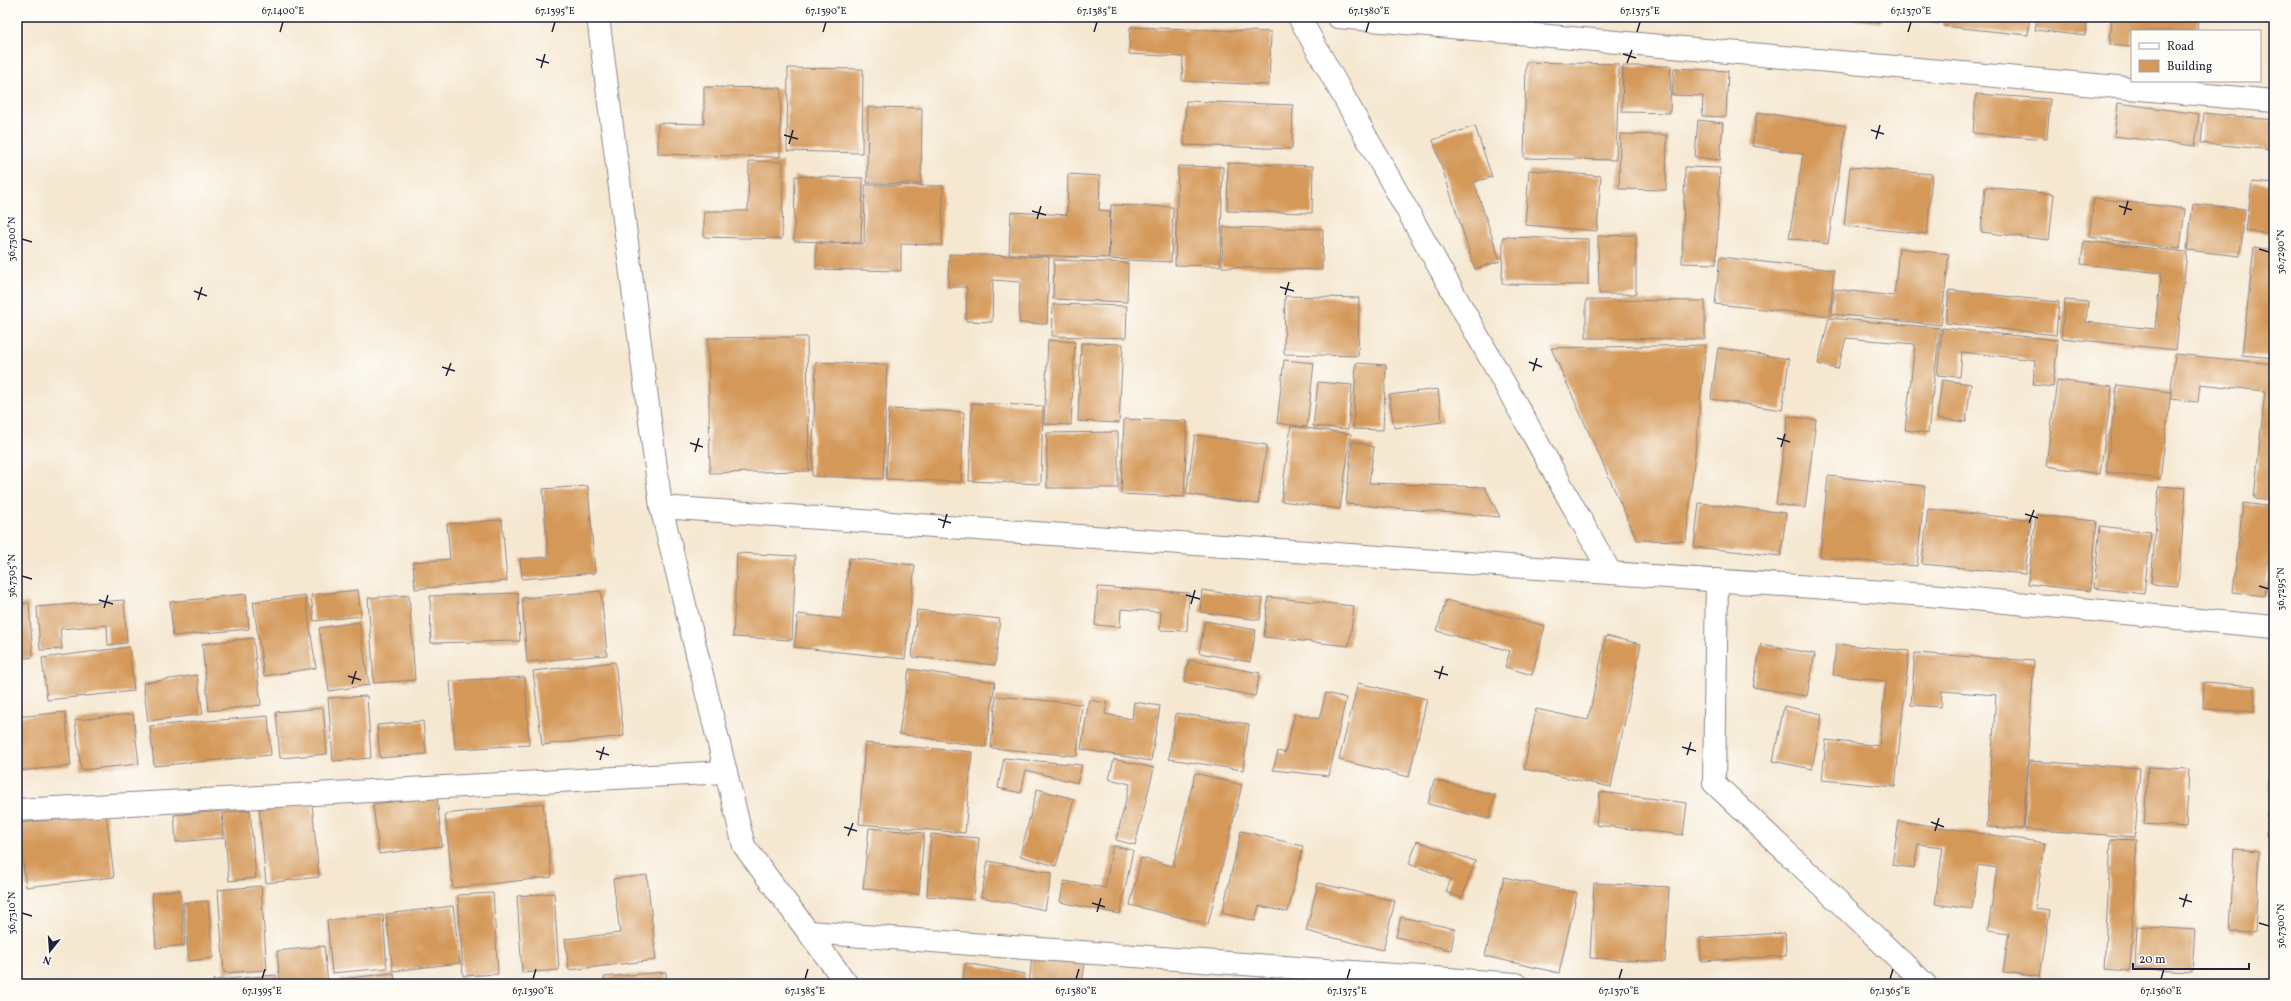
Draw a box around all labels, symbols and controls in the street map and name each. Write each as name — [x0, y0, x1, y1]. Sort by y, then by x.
text: 67.1400°E — [262, 4, 304, 18]
text: 67.1395°E — [535, 4, 575, 18]
text: 67.1390°E — [805, 4, 847, 18]
text: 67.1385°E — [1077, 4, 1117, 18]
text: 67.1380°E — [1349, 4, 1389, 18]
text: 67.1375°E — [1620, 4, 1660, 18]
text: 67.1370°E — [1891, 4, 1931, 18]
legend — [2131, 30, 2261, 82]
text: Road — [2167, 39, 2194, 55]
text: Building — [2167, 59, 2212, 75]
text: 36.7300°N — [5, 216, 19, 262]
text: 36.7290°N — [2274, 229, 2288, 274]
text: 36.7305°N — [5, 554, 19, 598]
text: 36.7295°N — [2274, 567, 2288, 611]
text: 36.7310°N — [5, 891, 19, 934]
text: 36.7300°N — [2274, 903, 2288, 949]
north arrow — [30, 931, 70, 971]
scale bar — [2133, 945, 2249, 971]
text: N — [41, 951, 54, 967]
text: 20 m — [2139, 952, 2166, 968]
text: 67.1395°E — [242, 984, 282, 998]
text: 67.1390°E — [512, 984, 554, 998]
text: 67.1385°E — [785, 984, 825, 998]
text: 67.1380°E — [1056, 984, 1096, 998]
text: 67.1375°E — [1327, 984, 1367, 998]
text: 67.1370°E — [1599, 984, 1639, 998]
text: 67.1365°E — [1870, 984, 1910, 998]
text: 67.1360°E — [2141, 984, 2181, 998]

